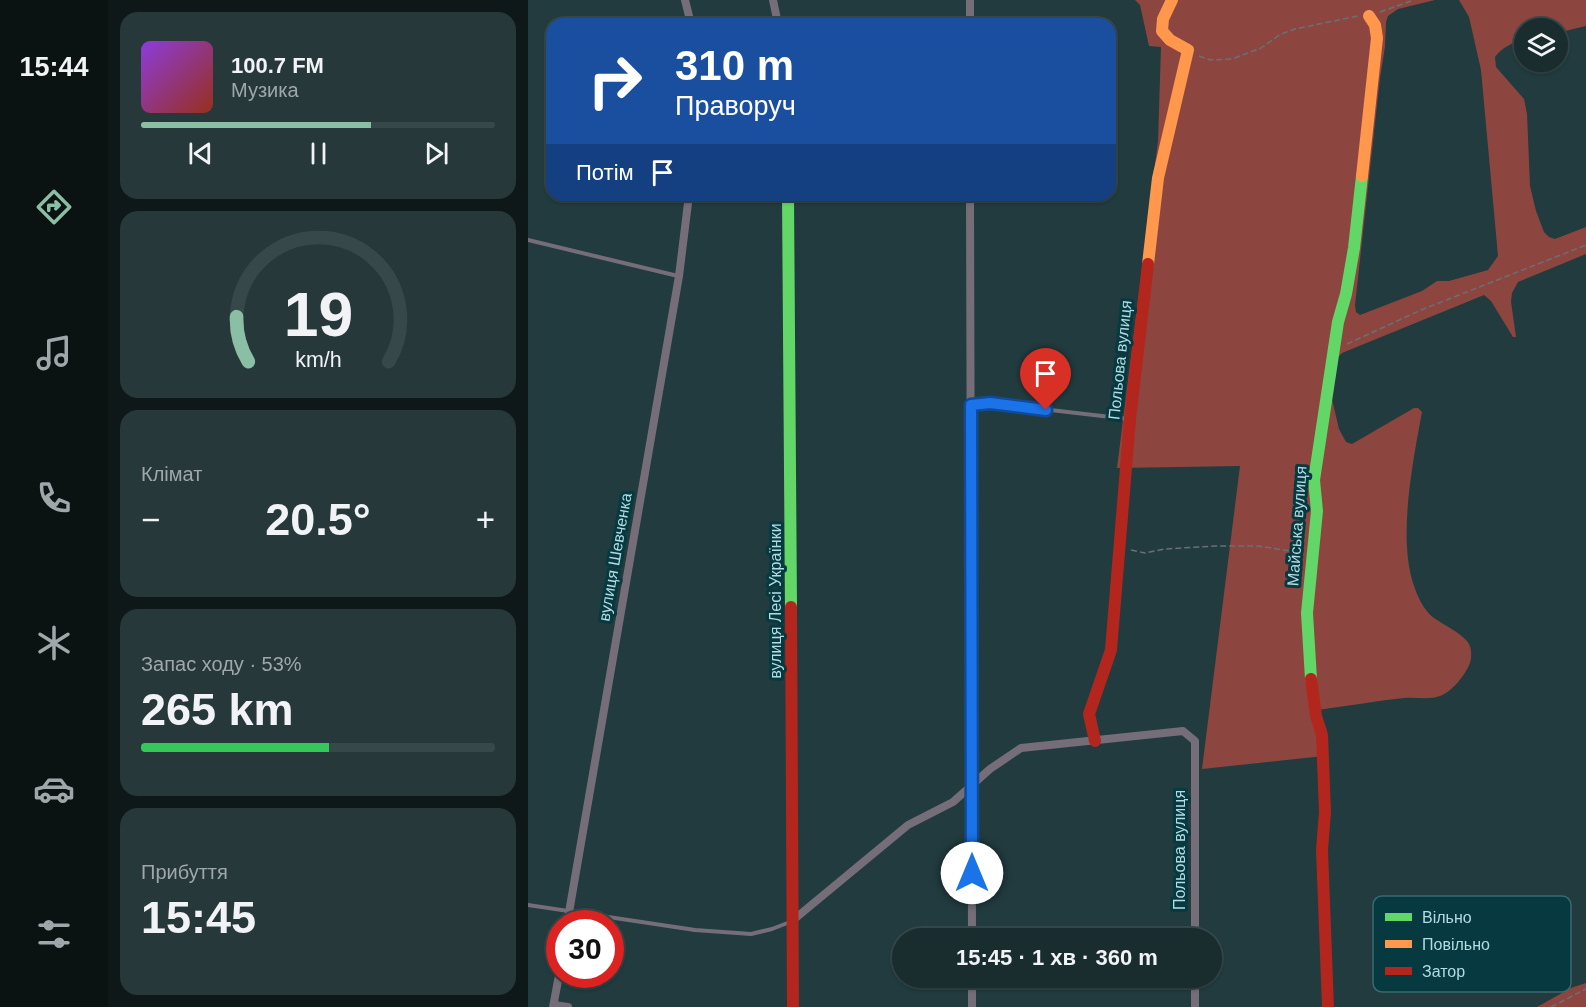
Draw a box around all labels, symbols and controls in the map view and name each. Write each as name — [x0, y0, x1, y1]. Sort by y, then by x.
map controls — [1514, 18, 1568, 72]
button: layers — [1514, 18, 1568, 72]
icon: right — [576, 42, 654, 120]
text: 310 m — [675, 42, 794, 89]
text: 15:44 — [19, 52, 89, 82]
text: 100.7 FM — [231, 53, 324, 78]
text: Музика — [231, 79, 299, 101]
text: Праворуч — [675, 91, 796, 121]
icon: previous — [184, 137, 217, 170]
icon: pause — [302, 137, 335, 170]
icon: next — [420, 137, 453, 170]
icon: arrive — [646, 156, 679, 189]
text: Потім — [576, 160, 634, 185]
icon: directions — [33, 186, 75, 228]
text: 19 — [283, 280, 353, 349]
street label: Польова вулиця — [1105, 299, 1135, 421]
icon: music — [33, 332, 75, 374]
text: km/h — [295, 348, 341, 372]
pin — [1020, 348, 1071, 410]
icon: arrive — [1029, 357, 1062, 390]
text: Клімат — [141, 463, 202, 485]
street label: Майська вулиця — [1284, 465, 1310, 587]
icon: phone — [33, 477, 75, 519]
street label: вулиця Шевченка — [595, 491, 635, 622]
text: 20.5° — [265, 494, 371, 545]
text: − — [141, 501, 160, 538]
text: + — [476, 501, 495, 538]
street label: вулиця Лесі Українки — [767, 523, 784, 679]
icon: climate — [33, 622, 75, 664]
text: Запас ходу · 53% — [141, 653, 302, 675]
text: 265 km — [141, 684, 294, 735]
icon: car — [33, 768, 75, 810]
street label: Польова вулиця — [1171, 790, 1188, 910]
position arrow — [940, 841, 1004, 905]
text: Прибуття — [141, 861, 228, 883]
text: 15:45 — [141, 892, 256, 943]
legend — [1373, 896, 1571, 992]
text: Вільно — [1422, 909, 1472, 926]
speed limit sign: 30 — [546, 910, 624, 988]
icon: filters — [33, 913, 75, 955]
text: Повільно — [1422, 936, 1490, 953]
text: 15:45 · 1 хв · 360 m — [956, 945, 1158, 970]
text: Затор — [1422, 963, 1465, 980]

